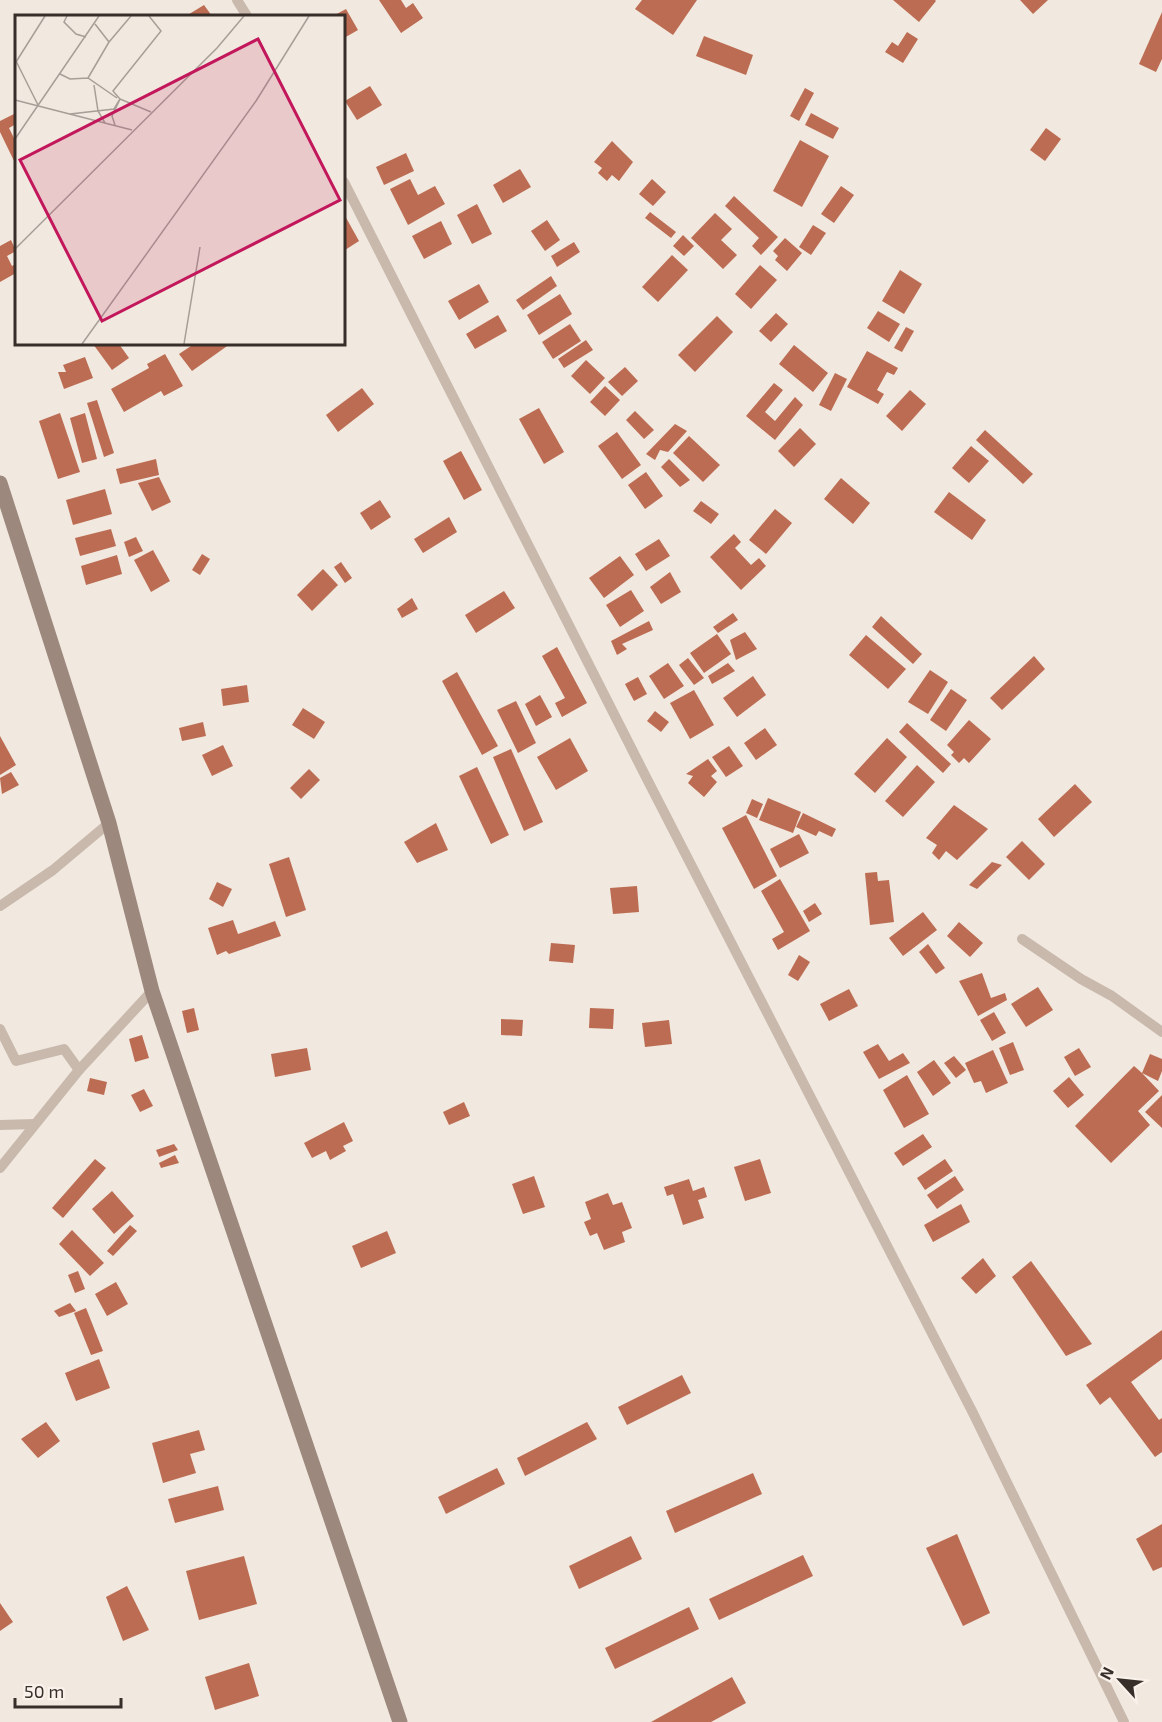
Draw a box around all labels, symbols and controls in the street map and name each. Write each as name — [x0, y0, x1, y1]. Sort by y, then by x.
inset map — [15, 15, 345, 345]
north arrow — [1090, 1650, 1150, 1710]
text: N — [1095, 1663, 1117, 1682]
scale bar — [15, 1671, 122, 1709]
text: 50 m — [24, 1680, 64, 1702]

